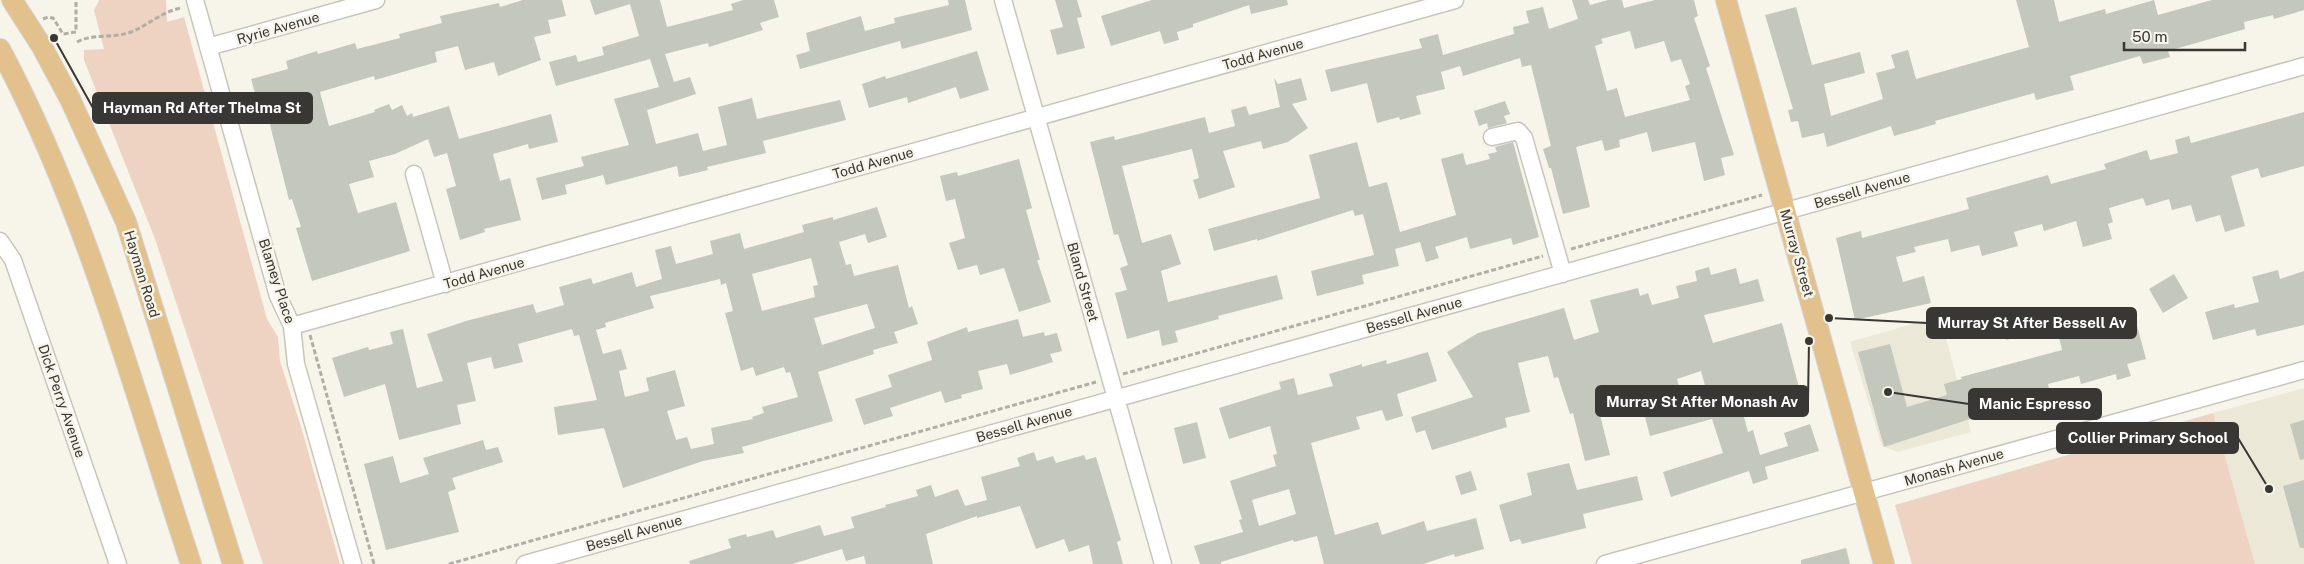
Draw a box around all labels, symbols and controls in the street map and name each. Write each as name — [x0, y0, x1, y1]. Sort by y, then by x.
street label: Ryrie Avenue — [235, 9, 321, 47]
scale bar — [2124, 20, 2245, 52]
text: 50 m — [2132, 28, 2167, 45]
street label: Todd Avenue — [1221, 35, 1305, 73]
callout: Hayman Rd After Thelma St — [93, 93, 312, 123]
text: Hayman Rd After Thelma St — [103, 99, 301, 116]
street label: Todd Avenue — [831, 144, 915, 182]
street label: Bessell Avenue — [1812, 169, 1912, 211]
street label: Murray Street — [1777, 207, 1817, 299]
street label: Hayman Road — [121, 229, 163, 319]
street label: Blamey Place — [256, 236, 298, 326]
street label: Bland Street — [1064, 240, 1102, 324]
street label: Todd Avenue — [442, 254, 526, 292]
street label: Bessell Avenue — [1364, 294, 1464, 336]
callout: Murray St After Bessell Av — [1927, 308, 2136, 338]
text: Murray St After Bessell Av — [1938, 314, 2127, 331]
street label: Dick Perry Avenue — [35, 342, 89, 460]
callout: Murray St After Monash Av — [1596, 386, 1808, 416]
callout: Manic Espresso — [1969, 389, 2101, 419]
text: Murray St After Monash Av — [1606, 393, 1798, 410]
text: Manic Espresso — [1979, 395, 2092, 412]
street label: Bessell Avenue — [974, 403, 1074, 445]
callout: Collier Primary School — [2057, 423, 2238, 453]
text: Collier Primary School — [2068, 429, 2228, 446]
street label: Monash Avenue — [1902, 445, 2006, 489]
street label: Bessell Avenue — [584, 512, 684, 554]

